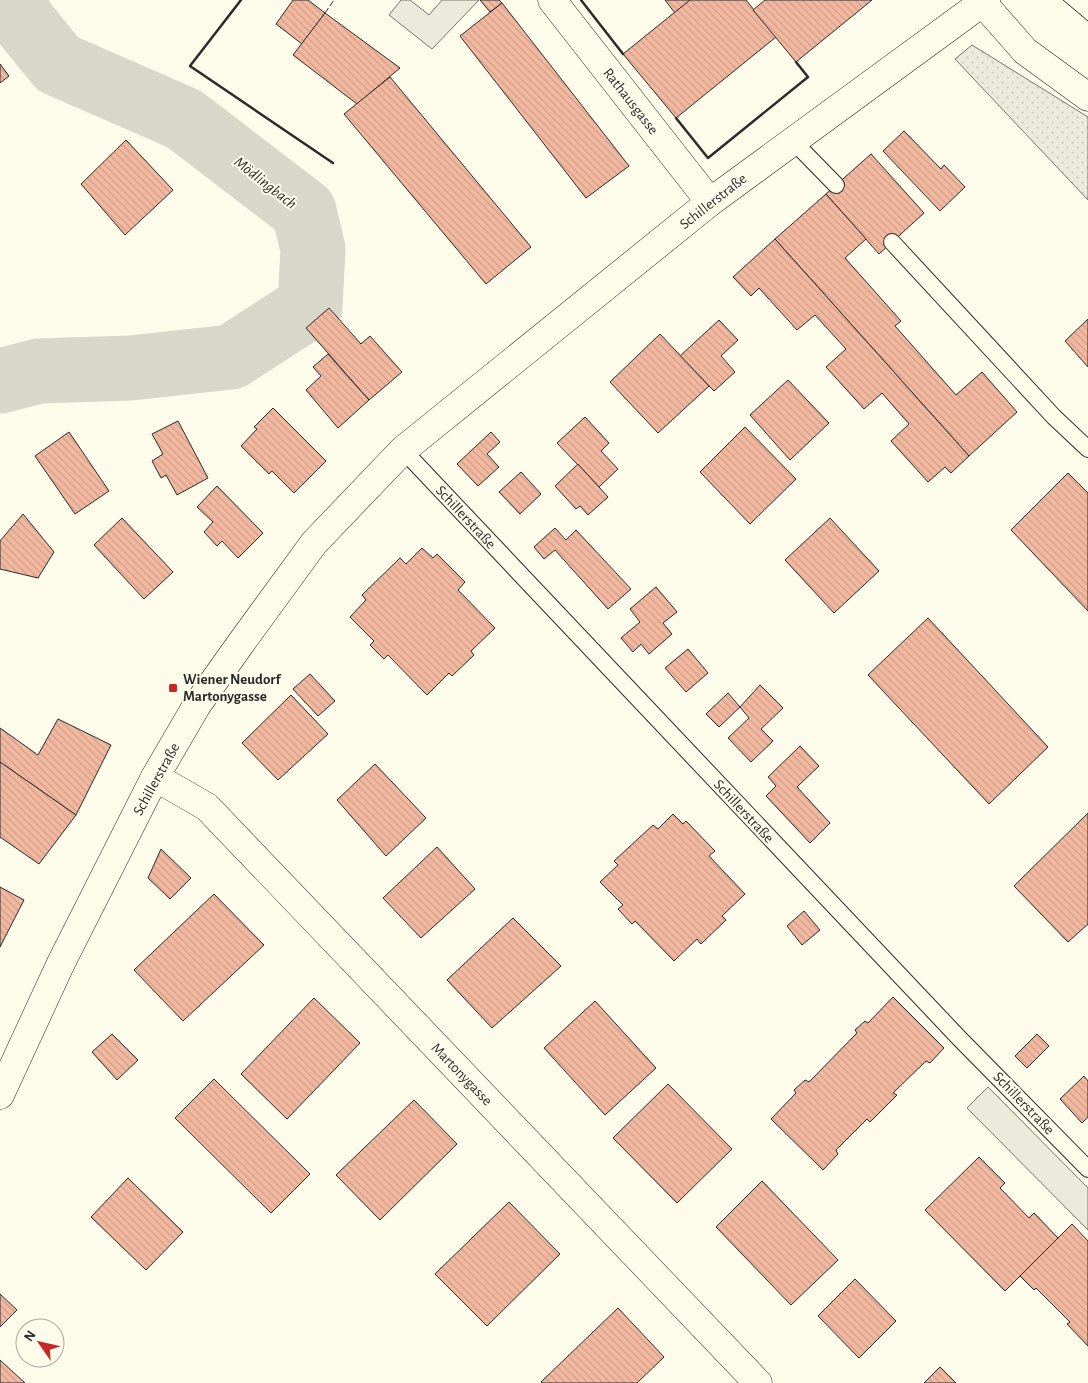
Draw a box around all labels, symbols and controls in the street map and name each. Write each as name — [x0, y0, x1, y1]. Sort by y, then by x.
street label: Rathausgasse — [600, 65, 661, 137]
water label: Mödlingbach — [231, 154, 300, 212]
street label: Schillerstraße — [677, 171, 750, 232]
street label: Schillerstraße — [433, 483, 499, 552]
place label: Wiener Neudorf Martonygasse — [183, 672, 282, 704]
marker: Wiener Neudorf Martonygasse — [167, 682, 179, 694]
street label: Schillerstraße — [130, 740, 183, 818]
street label: Schillerstraße — [711, 777, 777, 846]
street label: Martonygasse — [428, 1040, 495, 1109]
street label: Schillerstraße — [990, 1069, 1057, 1138]
north arrow — [15, 1318, 65, 1368]
text: N — [22, 1328, 39, 1344]

